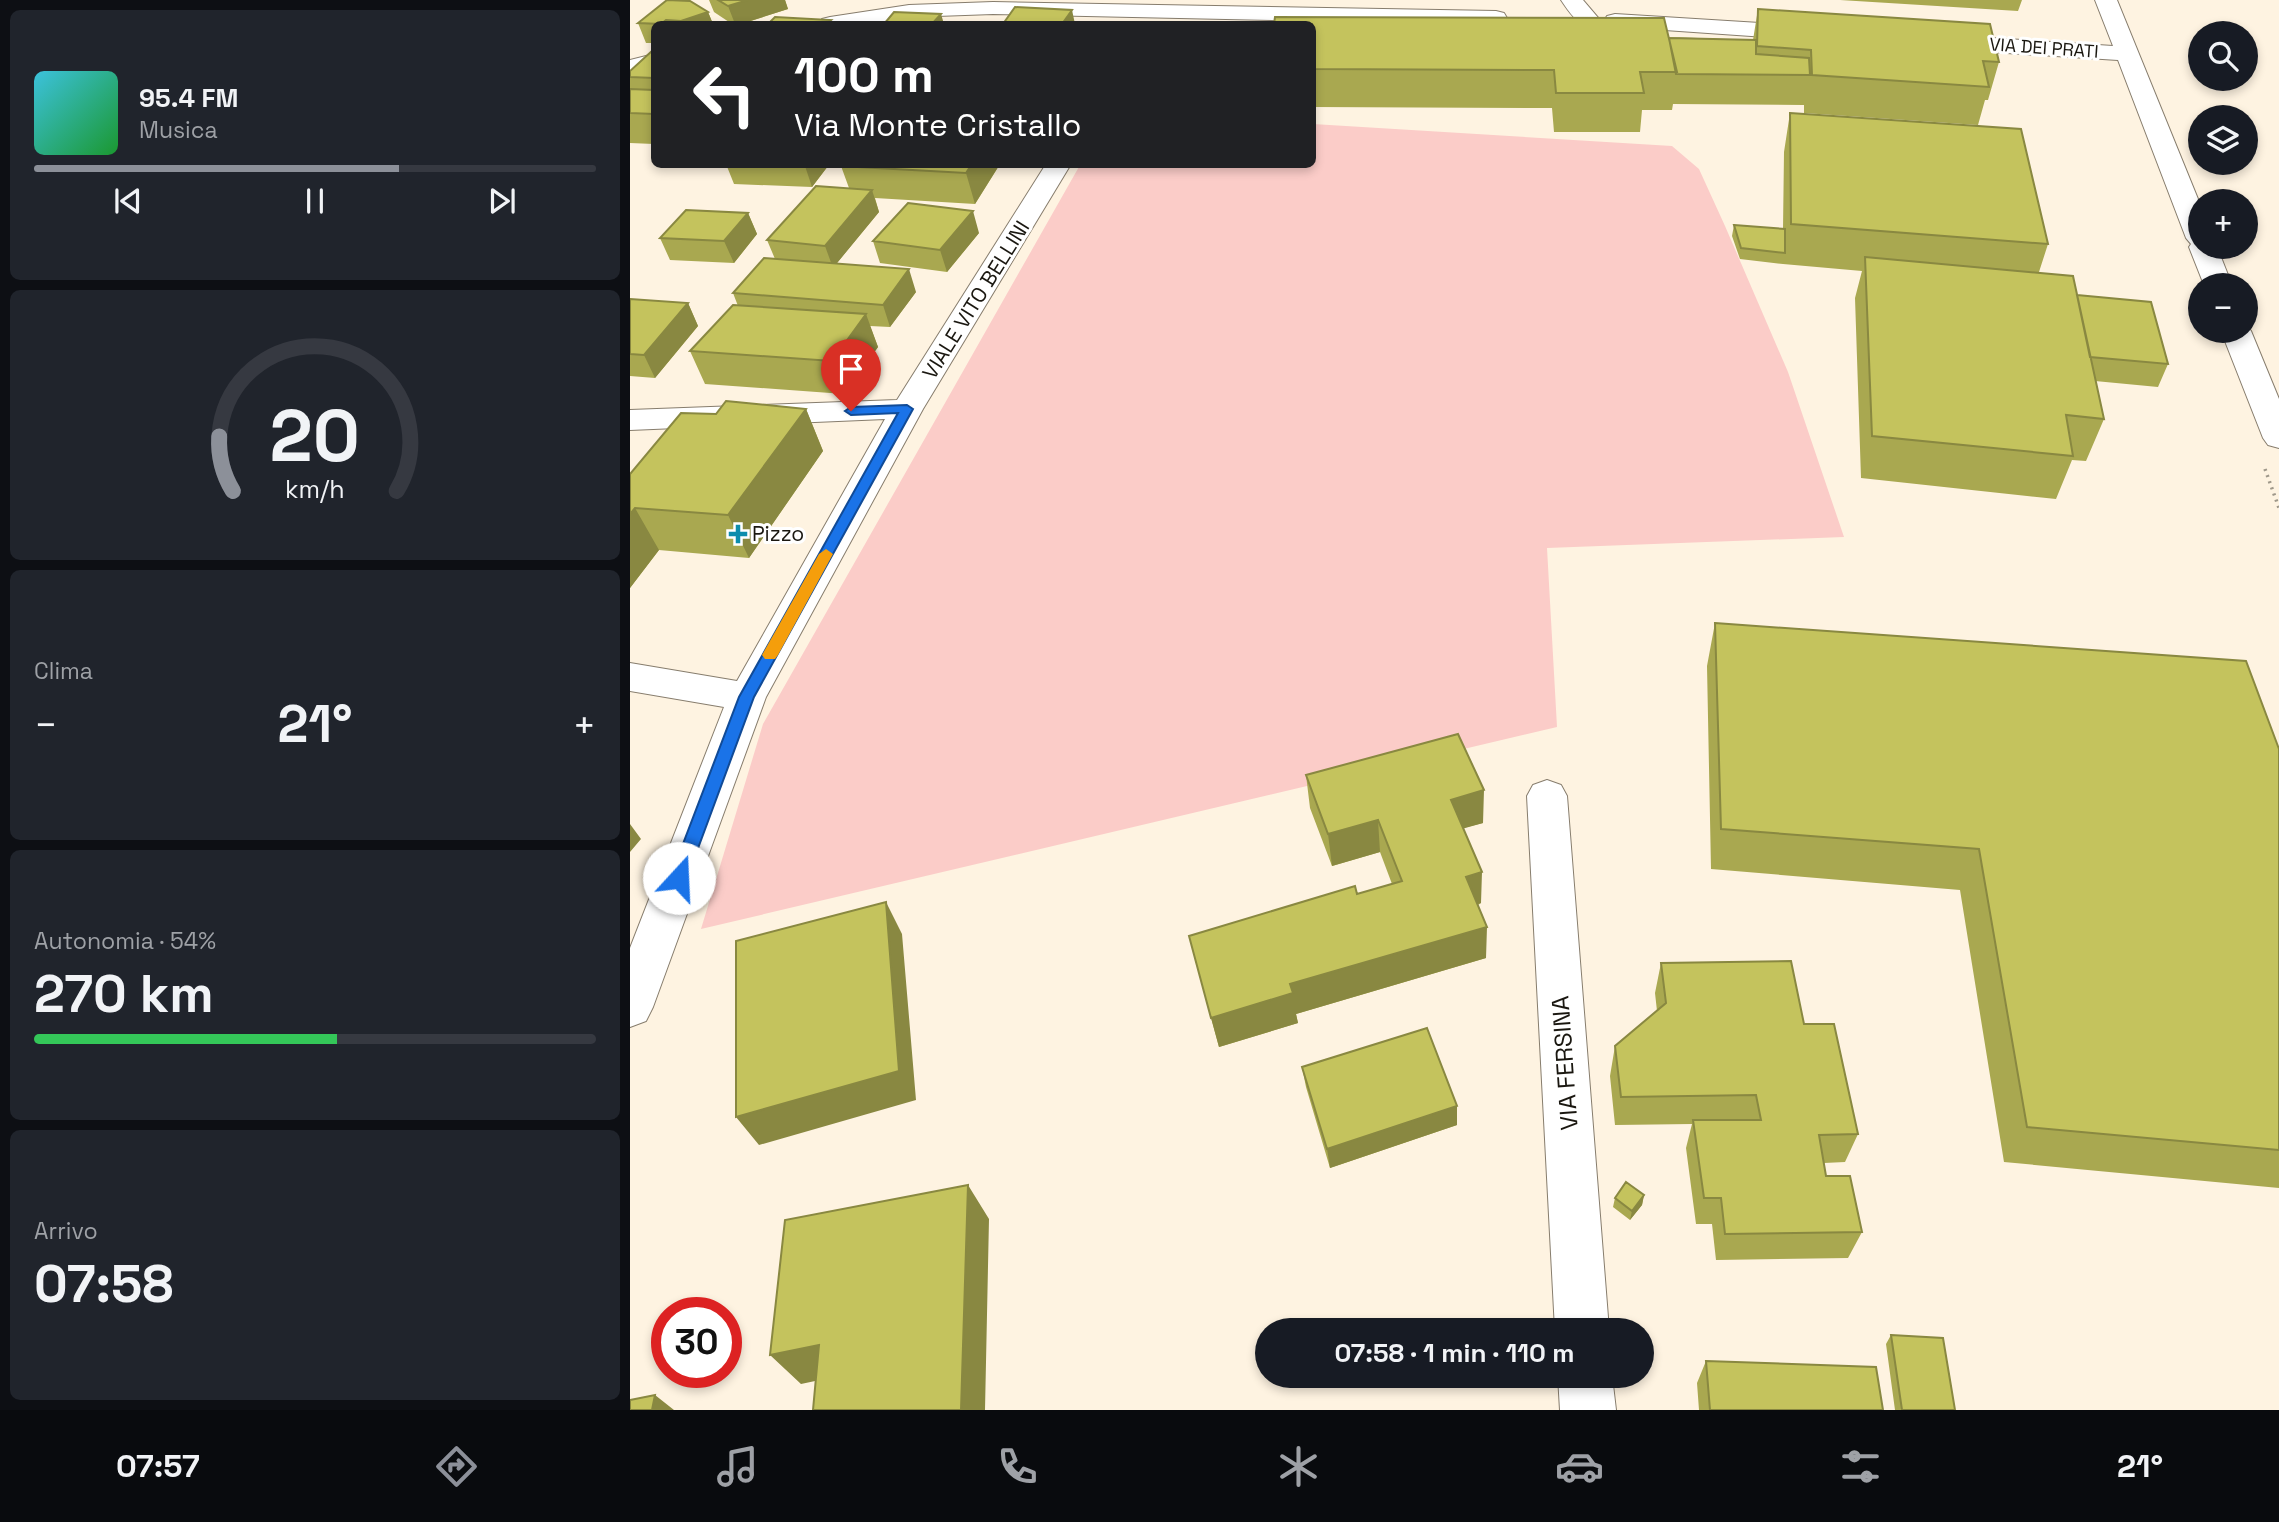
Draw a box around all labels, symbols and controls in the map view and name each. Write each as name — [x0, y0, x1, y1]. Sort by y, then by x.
map controls — [2188, 21, 2258, 343]
button: search — [2188, 21, 2258, 91]
street label: VIA DEI PRATI — [1989, 32, 2099, 63]
text: 100 m — [794, 44, 934, 106]
icon: left — [679, 49, 770, 140]
text: 95.4 FM — [139, 81, 238, 115]
text: Via Monte Cristallo — [794, 105, 1082, 145]
button: layers — [2188, 105, 2258, 175]
text: Musica — [139, 115, 218, 145]
icon: previous — [109, 182, 147, 220]
icon: pause — [296, 182, 334, 220]
icon: next — [483, 182, 521, 220]
button: + — [2188, 189, 2258, 259]
street label: VIALE VITO BELLINI — [916, 215, 1035, 384]
button: − — [2188, 273, 2258, 343]
pin — [821, 339, 881, 411]
icon: arrive — [832, 350, 870, 388]
text: 20 — [270, 389, 360, 482]
text: km/h — [285, 473, 345, 505]
place label: Pizzo — [752, 520, 804, 547]
marker: Pizzo — [730, 526, 746, 542]
text: Clima — [34, 656, 93, 686]
text: 21° — [278, 691, 352, 757]
text: − — [34, 701, 58, 749]
text: + — [572, 701, 596, 749]
position arrow — [642, 841, 716, 915]
text: Autonomia · 54% — [34, 926, 216, 956]
text: 270 km — [34, 961, 214, 1027]
street label: VIA FERSINA — [1544, 995, 1585, 1131]
text: Arrivo — [34, 1216, 98, 1246]
text: 07:58 — [34, 1251, 173, 1317]
speed limit sign: 30 — [651, 1297, 742, 1388]
text: 07:58 · 1 min · 110 m — [1334, 1336, 1575, 1370]
icon: directions — [432, 1442, 481, 1491]
icon: music — [713, 1442, 762, 1491]
icon: phone — [993, 1442, 1042, 1491]
icon: climate — [1274, 1442, 1323, 1491]
icon: car — [1555, 1442, 1604, 1491]
icon: filters — [1836, 1442, 1885, 1491]
text: 07:57 — [116, 1446, 200, 1486]
text: 21° — [2117, 1446, 2163, 1486]

